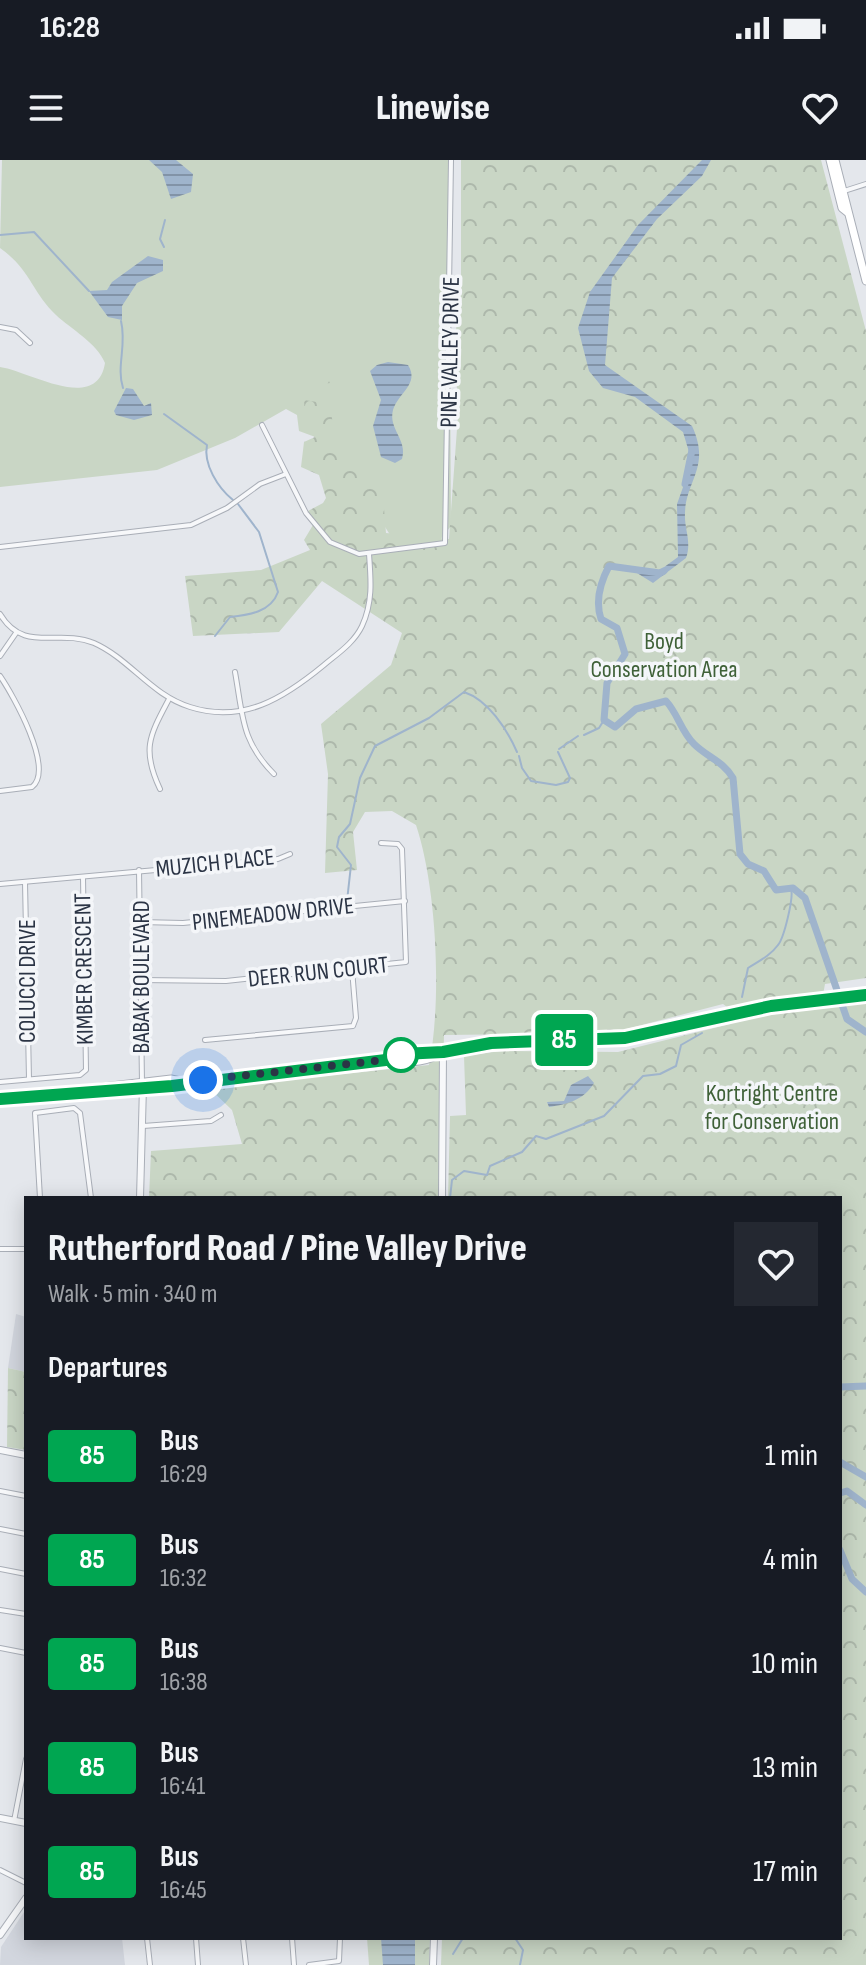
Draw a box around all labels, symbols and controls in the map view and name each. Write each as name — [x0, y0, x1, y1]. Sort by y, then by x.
text: 16:28 — [40, 10, 100, 46]
icon: menu — [24, 86, 68, 130]
icon: heart — [798, 86, 842, 130]
text: Linewise — [376, 87, 490, 130]
street label: PINE VALLEY DRIVE — [434, 276, 466, 428]
park label: Boyd Conservation Area — [590, 627, 738, 684]
street label: MUZICH PLACE — [154, 842, 276, 884]
street label: PINEMEADOW DRIVE — [191, 891, 355, 937]
street label: KIMBER CRESCENT — [68, 893, 100, 1045]
street label: BABAK BOULEVARD — [127, 901, 156, 1054]
street label: COLUCCI DRIVE — [13, 919, 42, 1043]
street label: DEER RUN COURT — [246, 950, 390, 994]
line badge: 85 — [528, 1014, 600, 1066]
text: 85 — [551, 1023, 577, 1056]
unlabelled marker — [384, 1038, 418, 1072]
your location — [183, 1060, 223, 1100]
park label: Kortright Centre for Conservation — [705, 1079, 839, 1136]
button: heart — [734, 1222, 818, 1306]
text: Rutherford Road / Pine Valley Drive — [48, 1226, 527, 1271]
text: Walk · 5 min · 340 m — [48, 1279, 217, 1310]
text: Departures — [48, 1350, 168, 1386]
text: Bus — [160, 1423, 199, 1459]
text: 1 min — [765, 1438, 818, 1474]
text: 85 — [79, 1439, 105, 1472]
text: 16:29 — [160, 1459, 208, 1490]
text: Bus — [160, 1527, 199, 1563]
text: 4 min — [763, 1542, 818, 1578]
text: 85 — [79, 1543, 105, 1576]
text: 16:32 — [160, 1563, 207, 1594]
text: Bus — [160, 1631, 199, 1667]
text: 10 min — [752, 1646, 818, 1682]
text: 85 — [79, 1647, 105, 1680]
text: 16:38 — [160, 1667, 208, 1698]
text: Bus — [160, 1735, 199, 1771]
text: 13 min — [752, 1750, 818, 1786]
text: 85 — [79, 1751, 105, 1784]
text: 16:41 — [160, 1771, 205, 1802]
text: Bus — [160, 1839, 199, 1875]
text: 17 min — [753, 1854, 818, 1890]
text: 85 — [79, 1855, 105, 1888]
text: 16:45 — [160, 1875, 207, 1906]

